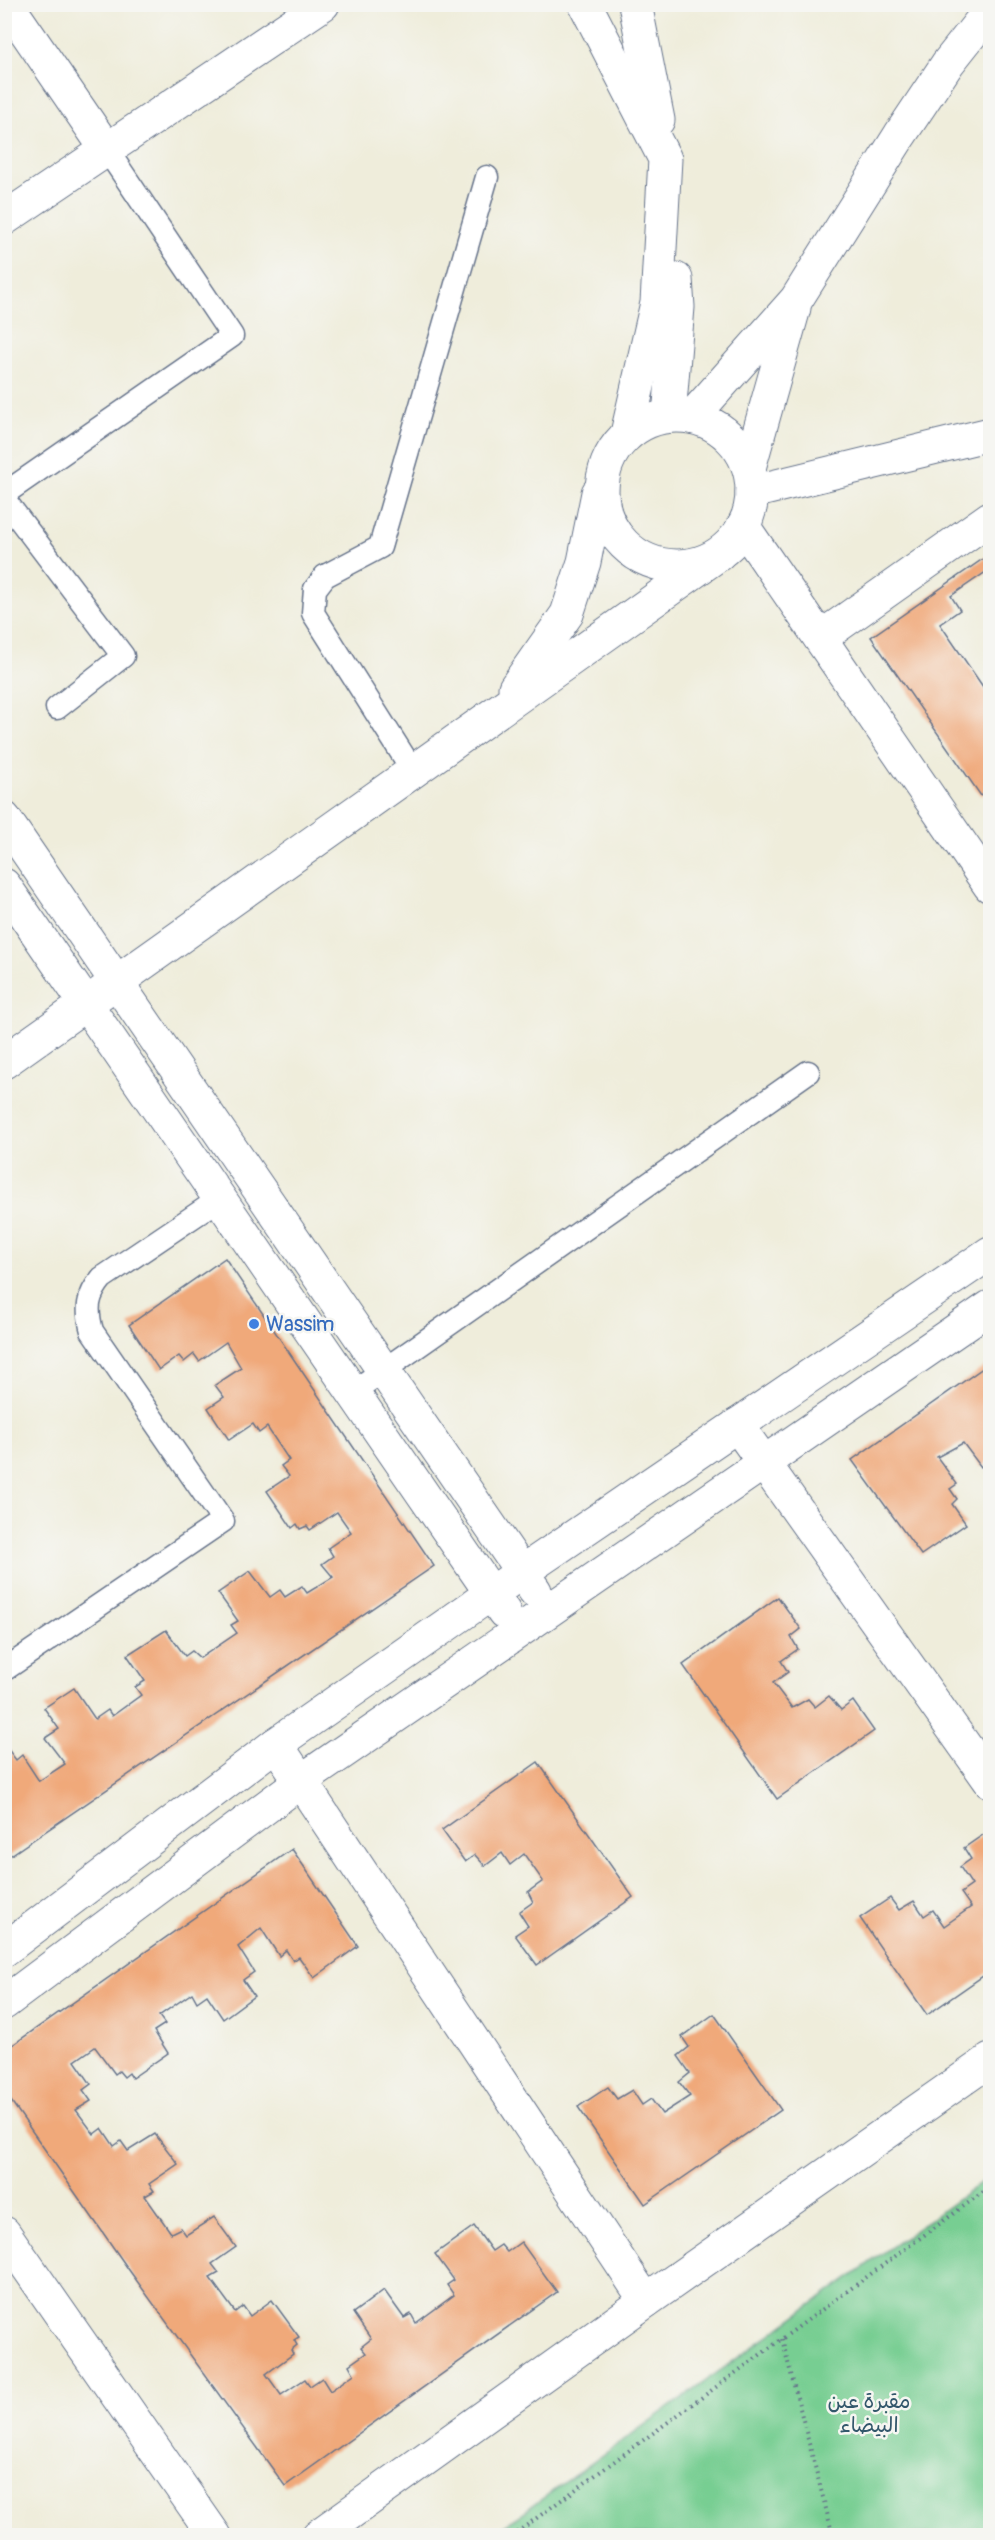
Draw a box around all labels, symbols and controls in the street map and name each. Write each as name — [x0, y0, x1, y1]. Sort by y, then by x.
place label: Wassim — [266, 1311, 334, 1338]
marker: Wassim — [247, 1317, 261, 1331]
park label: مقبرة عين البيضاء — [827, 2388, 911, 2439]

